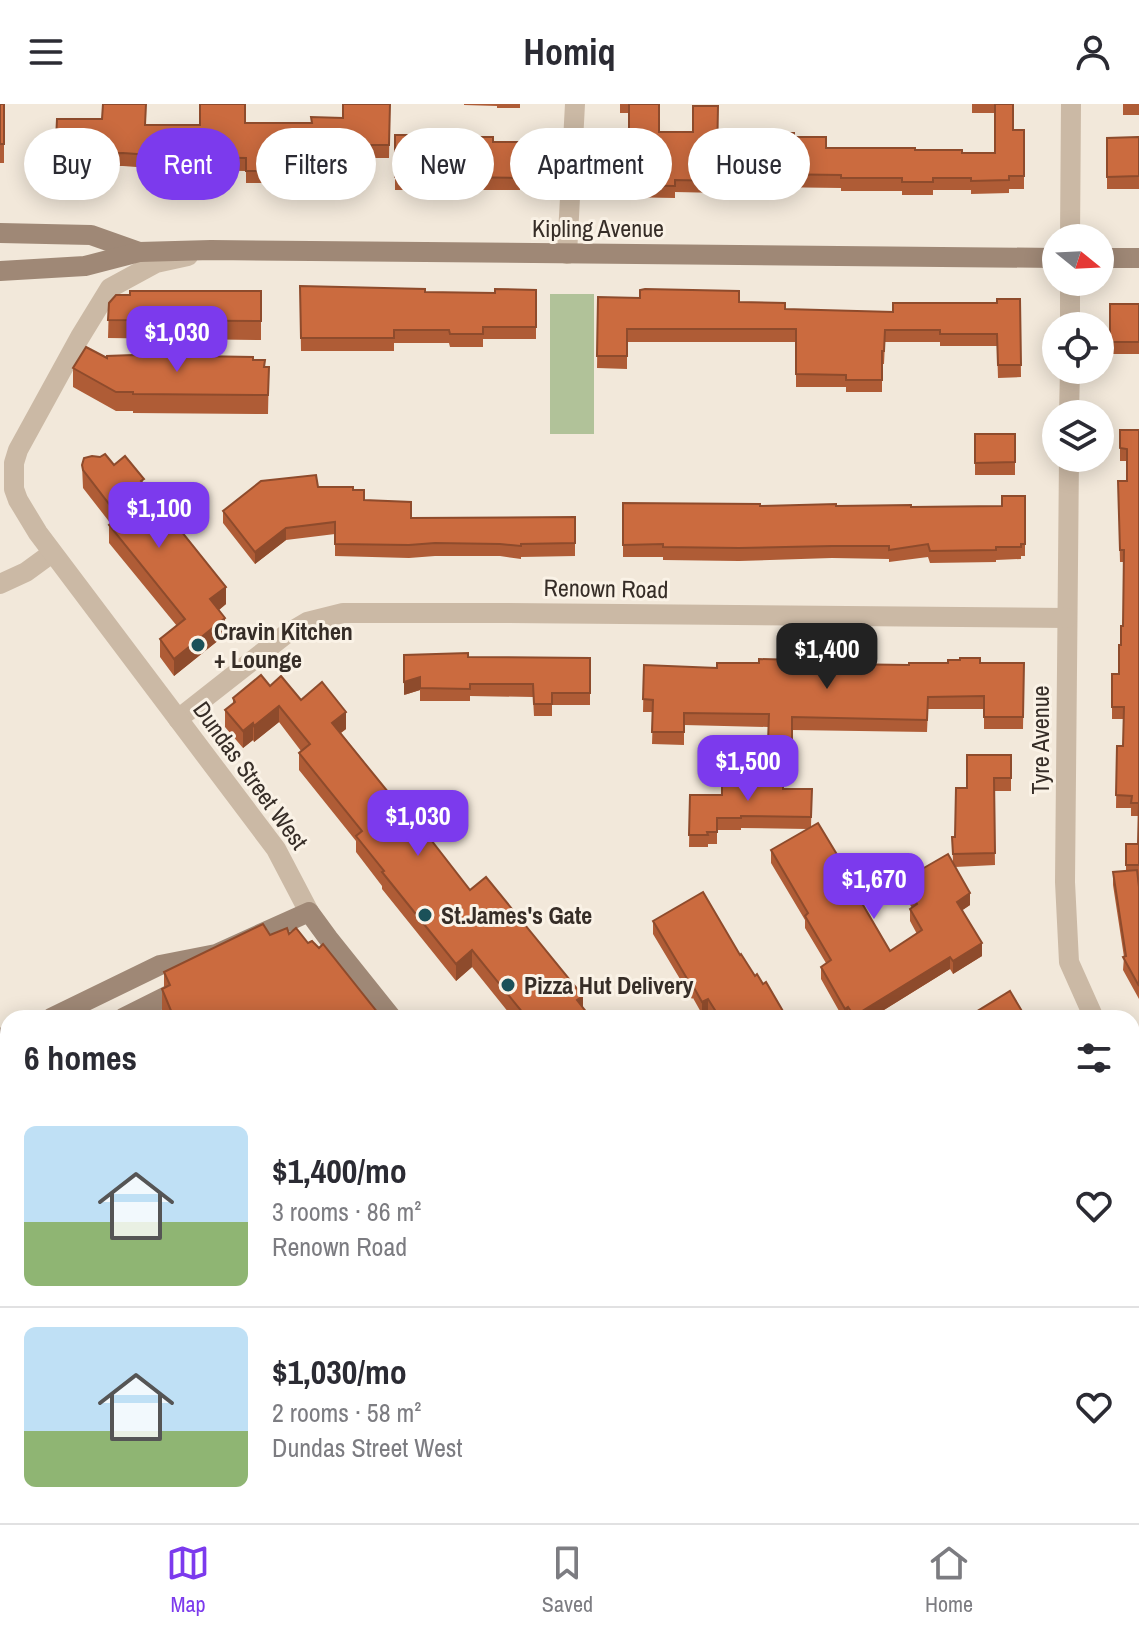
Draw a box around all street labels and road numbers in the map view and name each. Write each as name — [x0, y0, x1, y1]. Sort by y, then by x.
street label: Kipling Avenue — [532, 212, 664, 244]
street label: Renown Road — [543, 571, 669, 605]
street label: Tyre Avenue — [1024, 685, 1056, 795]
street label: Dundas Street West — [186, 694, 316, 856]

